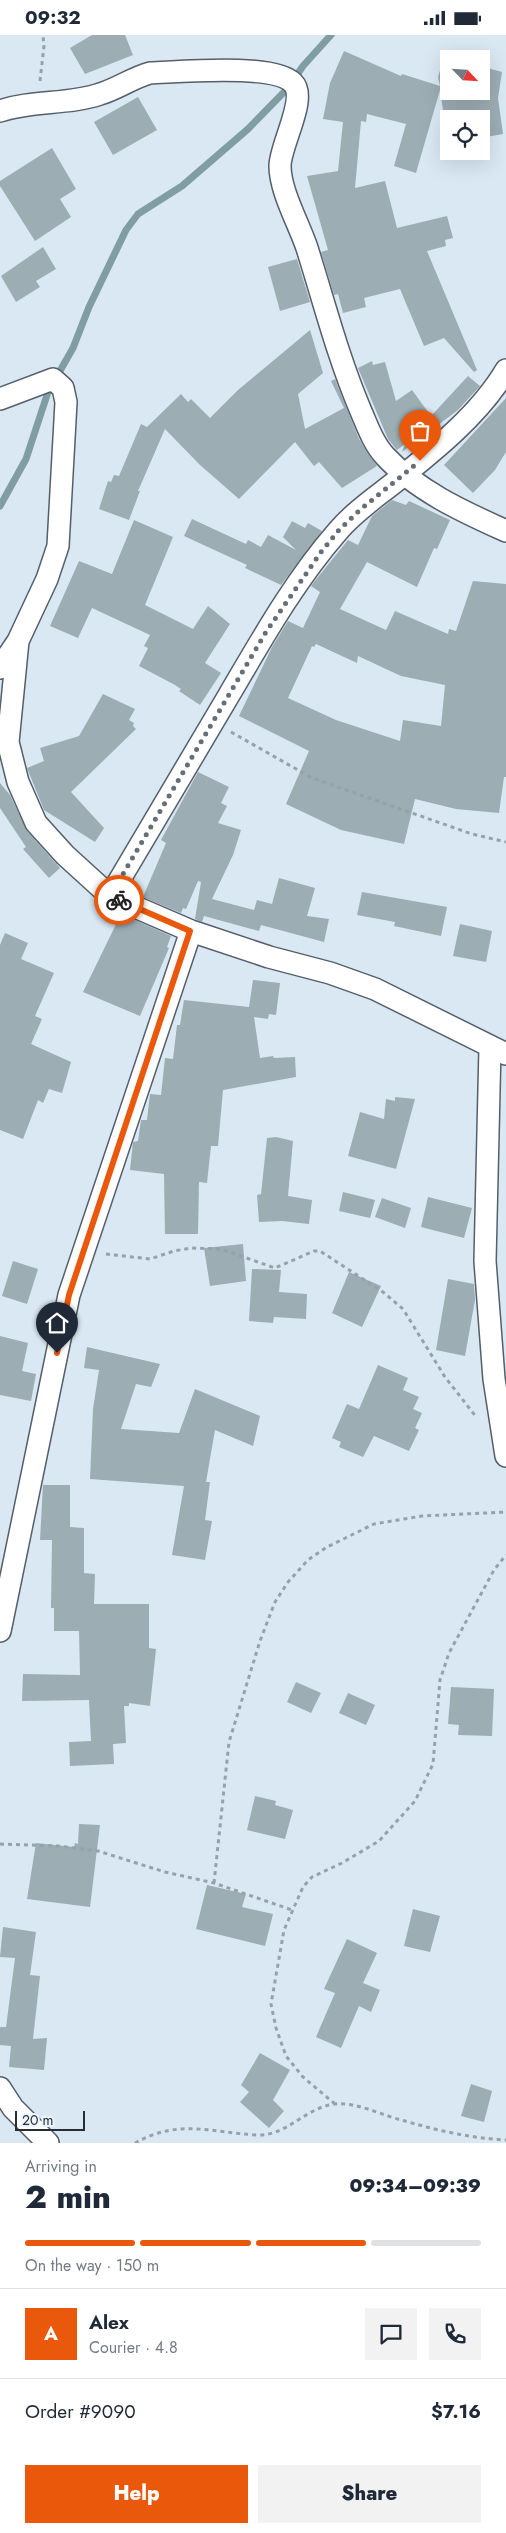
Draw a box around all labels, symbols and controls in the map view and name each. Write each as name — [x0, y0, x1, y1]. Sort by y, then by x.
text: 09:32 — [25, 4, 81, 31]
north arrow — [440, 50, 490, 100]
map controls — [440, 50, 490, 160]
button: locate — [440, 110, 490, 160]
pin — [399, 410, 441, 461]
icon: bag — [406, 417, 434, 445]
courier — [94, 875, 144, 925]
icon: bike — [105, 886, 133, 914]
pin — [36, 1302, 78, 1353]
icon: home — [43, 1309, 71, 1337]
scale bar — [15, 2108, 85, 2131]
text: 20 m — [22, 2110, 54, 2130]
text: Arriving in — [25, 2155, 97, 2178]
text: 09:34–09:39 — [349, 2172, 481, 2199]
text: 2 min — [25, 2174, 111, 2220]
text: On the way · 150 m — [25, 2254, 159, 2277]
button: chat — [365, 2308, 417, 2360]
button: phone — [429, 2308, 481, 2360]
text: Alex — [89, 2309, 129, 2336]
text: A — [44, 2320, 58, 2347]
text: Courier · 4.8 — [89, 2336, 178, 2359]
text: Order #9090 — [25, 2398, 136, 2425]
text: $7.16 — [431, 2398, 481, 2425]
button: Help — [25, 2465, 248, 2523]
button: Share — [258, 2465, 481, 2523]

